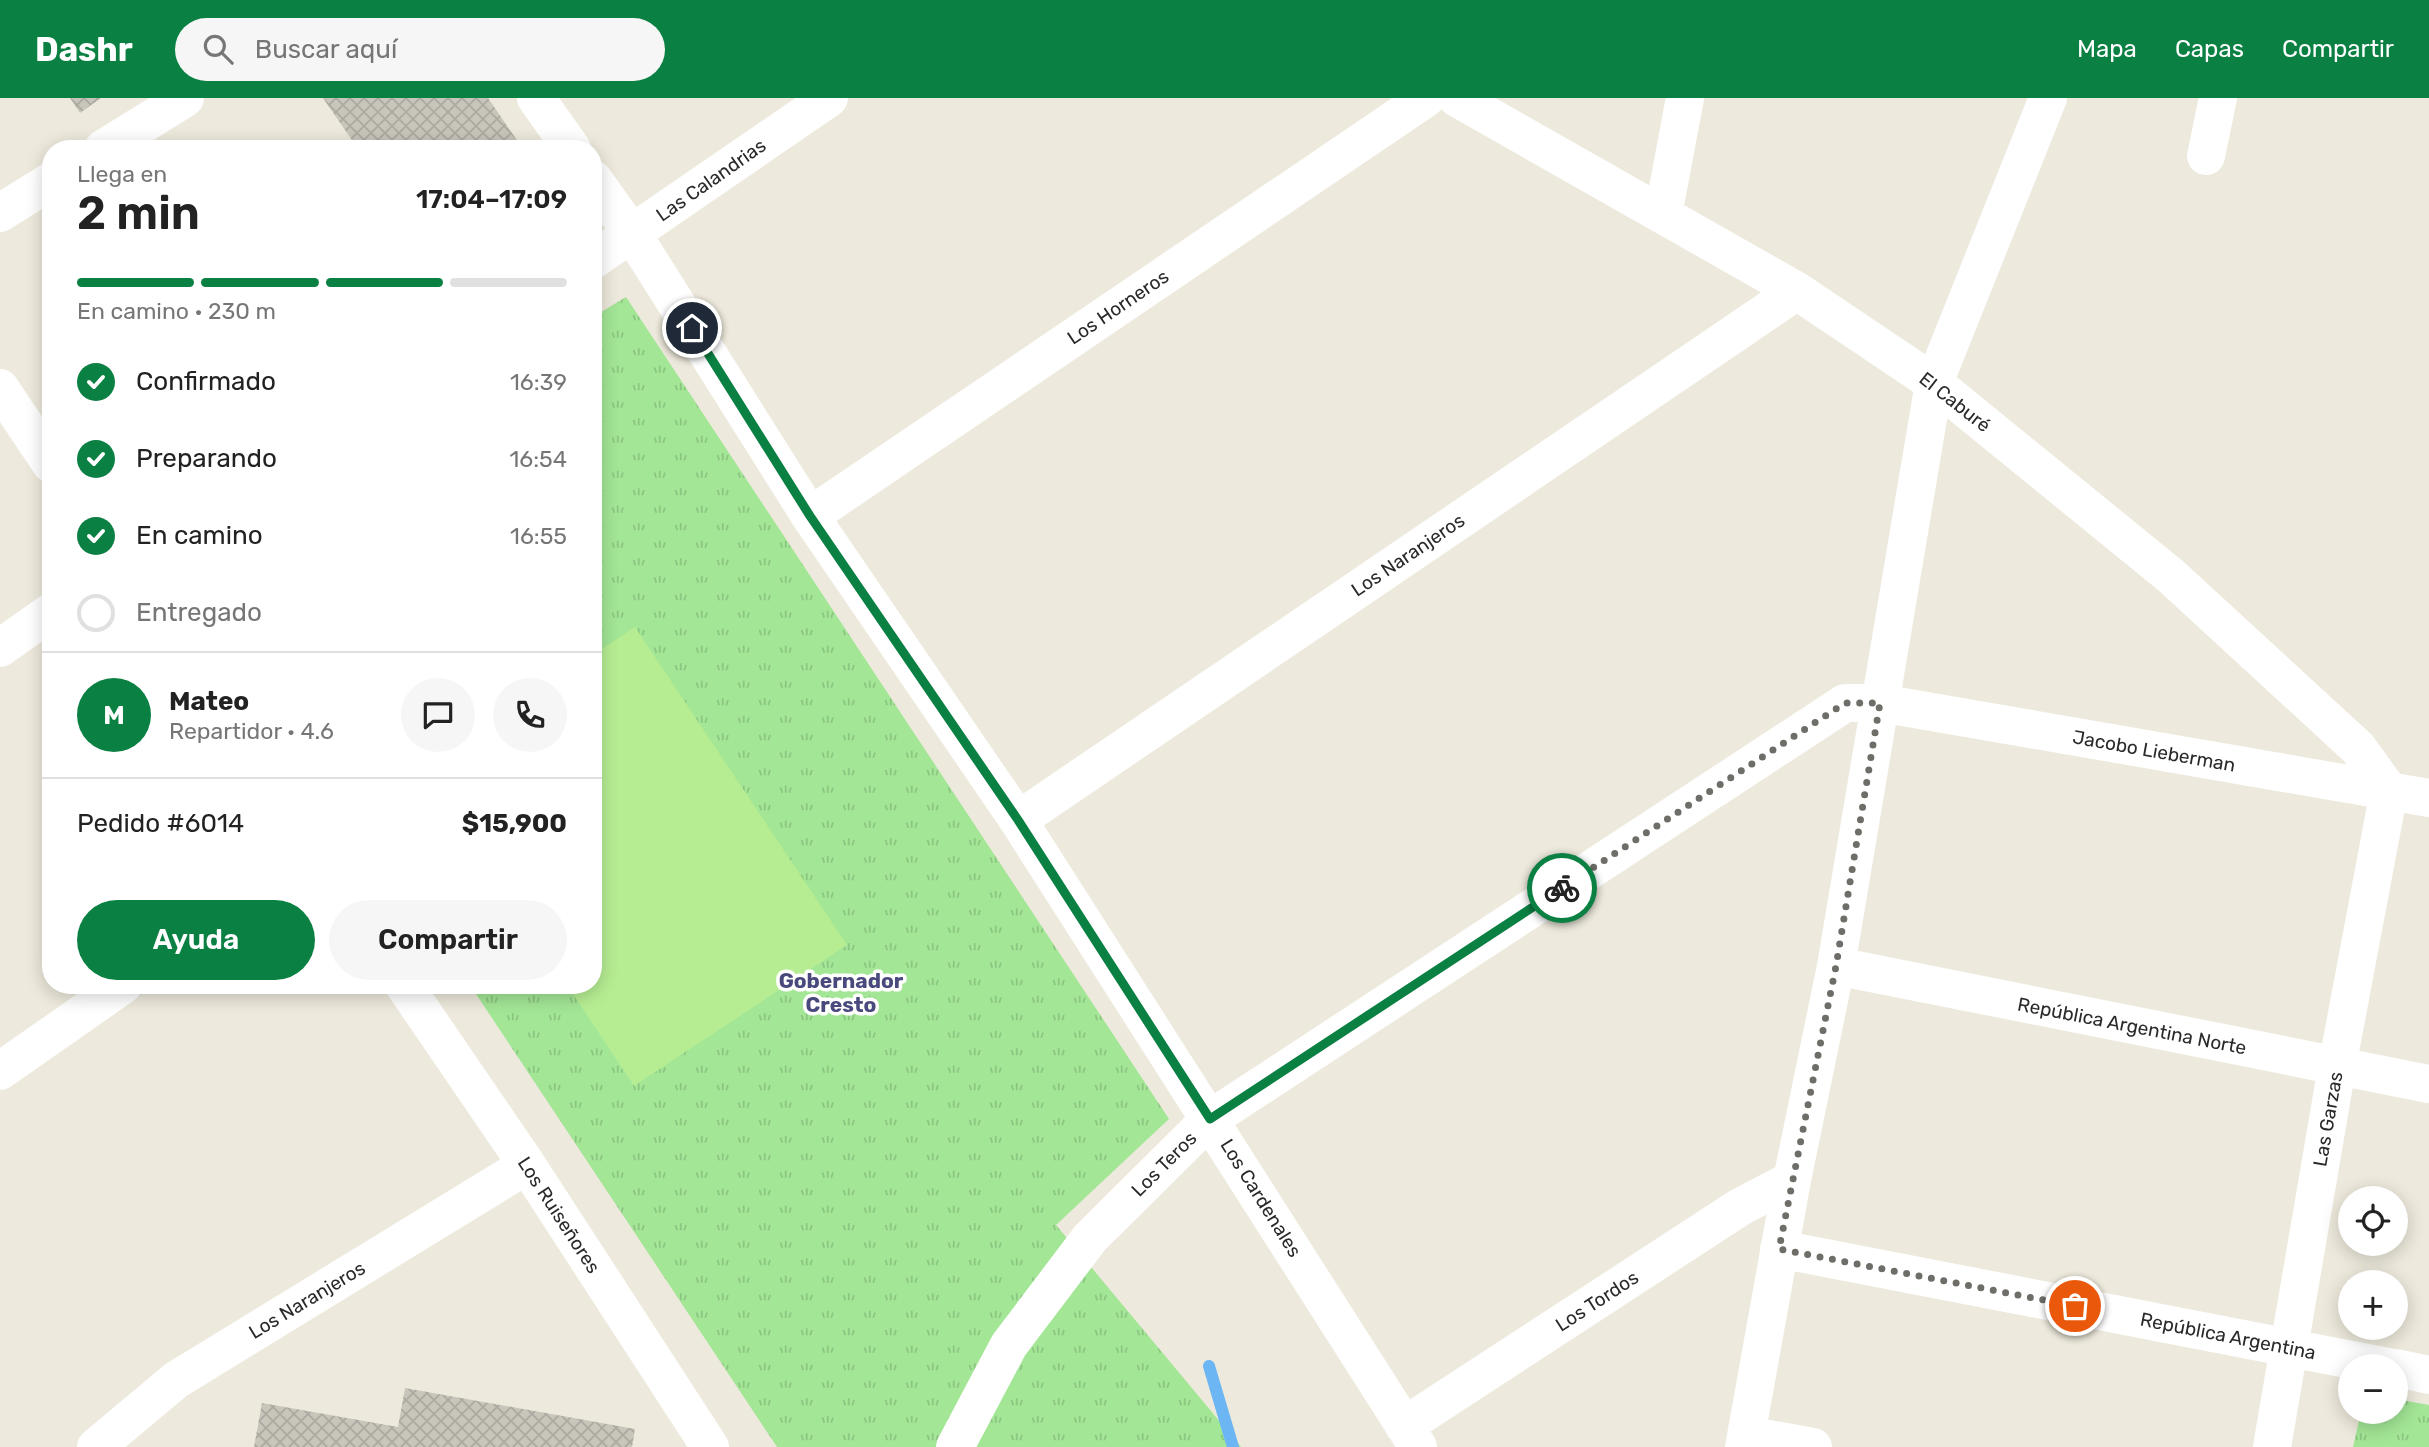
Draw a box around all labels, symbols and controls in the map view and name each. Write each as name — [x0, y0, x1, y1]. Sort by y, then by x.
search box — [175, 18, 665, 81]
text: Dashr — [35, 30, 133, 69]
icon: search — [199, 30, 237, 68]
text: Buscar aquí — [255, 34, 397, 65]
text: Mapa — [2077, 35, 2137, 63]
text: Capas — [2175, 35, 2244, 63]
text: Compartir — [2282, 35, 2394, 63]
street label: Las Calandrias — [652, 134, 770, 226]
text: Llega en — [77, 160, 167, 188]
text: 17:04–17:09 — [416, 184, 567, 215]
text: 2 min — [77, 186, 200, 241]
street label: Los Horneros — [1063, 265, 1173, 349]
text: En camino · 230 m — [77, 297, 276, 325]
pin — [662, 298, 722, 358]
icon: home — [673, 309, 711, 347]
icon: check — [77, 363, 115, 401]
text: Confirmado — [136, 366, 276, 397]
street label: El Caburé — [1915, 367, 1995, 437]
text: 16:39 — [510, 368, 567, 396]
icon: check — [77, 440, 115, 478]
text: Preparando — [136, 443, 277, 474]
text: 16:54 — [509, 445, 567, 473]
street label: Los Naranjeros — [1347, 509, 1469, 601]
icon: check — [77, 517, 115, 555]
text: En camino — [136, 520, 263, 551]
text: 16:55 — [510, 522, 567, 550]
text: Entregado — [136, 597, 262, 628]
button: chat — [401, 678, 475, 752]
button: phone — [493, 678, 567, 752]
text: Mateo — [169, 686, 249, 717]
text: M — [103, 700, 125, 731]
text: Repartidor · 4.6 — [169, 717, 334, 745]
street label: Jacobo Lieberman — [2071, 725, 2237, 777]
text: Pedido #6014 — [77, 808, 244, 839]
text: $15,900 — [462, 808, 567, 839]
courier — [1527, 853, 1597, 923]
icon: bike — [1543, 869, 1581, 907]
button: Ayuda — [77, 900, 315, 980]
button: Compartir — [329, 900, 567, 980]
district label: Gobernador Cresto — [779, 968, 904, 1017]
street label: República Argentina Norte — [2016, 993, 2248, 1059]
street label: Las Garzas — [2308, 1070, 2348, 1168]
street label: Los Teros — [1127, 1127, 1201, 1201]
street label: Los Cardenales — [1216, 1135, 1306, 1261]
street label: Los Ruiseñores — [513, 1152, 605, 1278]
map controls — [2338, 1186, 2408, 1424]
button: locate — [2338, 1186, 2408, 1256]
street label: Los Naranjeros — [245, 1256, 369, 1344]
street label: Los Tordos — [1551, 1266, 1643, 1336]
button: + — [2338, 1270, 2408, 1340]
pin — [2045, 1276, 2105, 1336]
icon: bag — [2056, 1287, 2094, 1325]
street label: República Argentina — [2138, 1308, 2318, 1364]
button: − — [2338, 1354, 2408, 1424]

